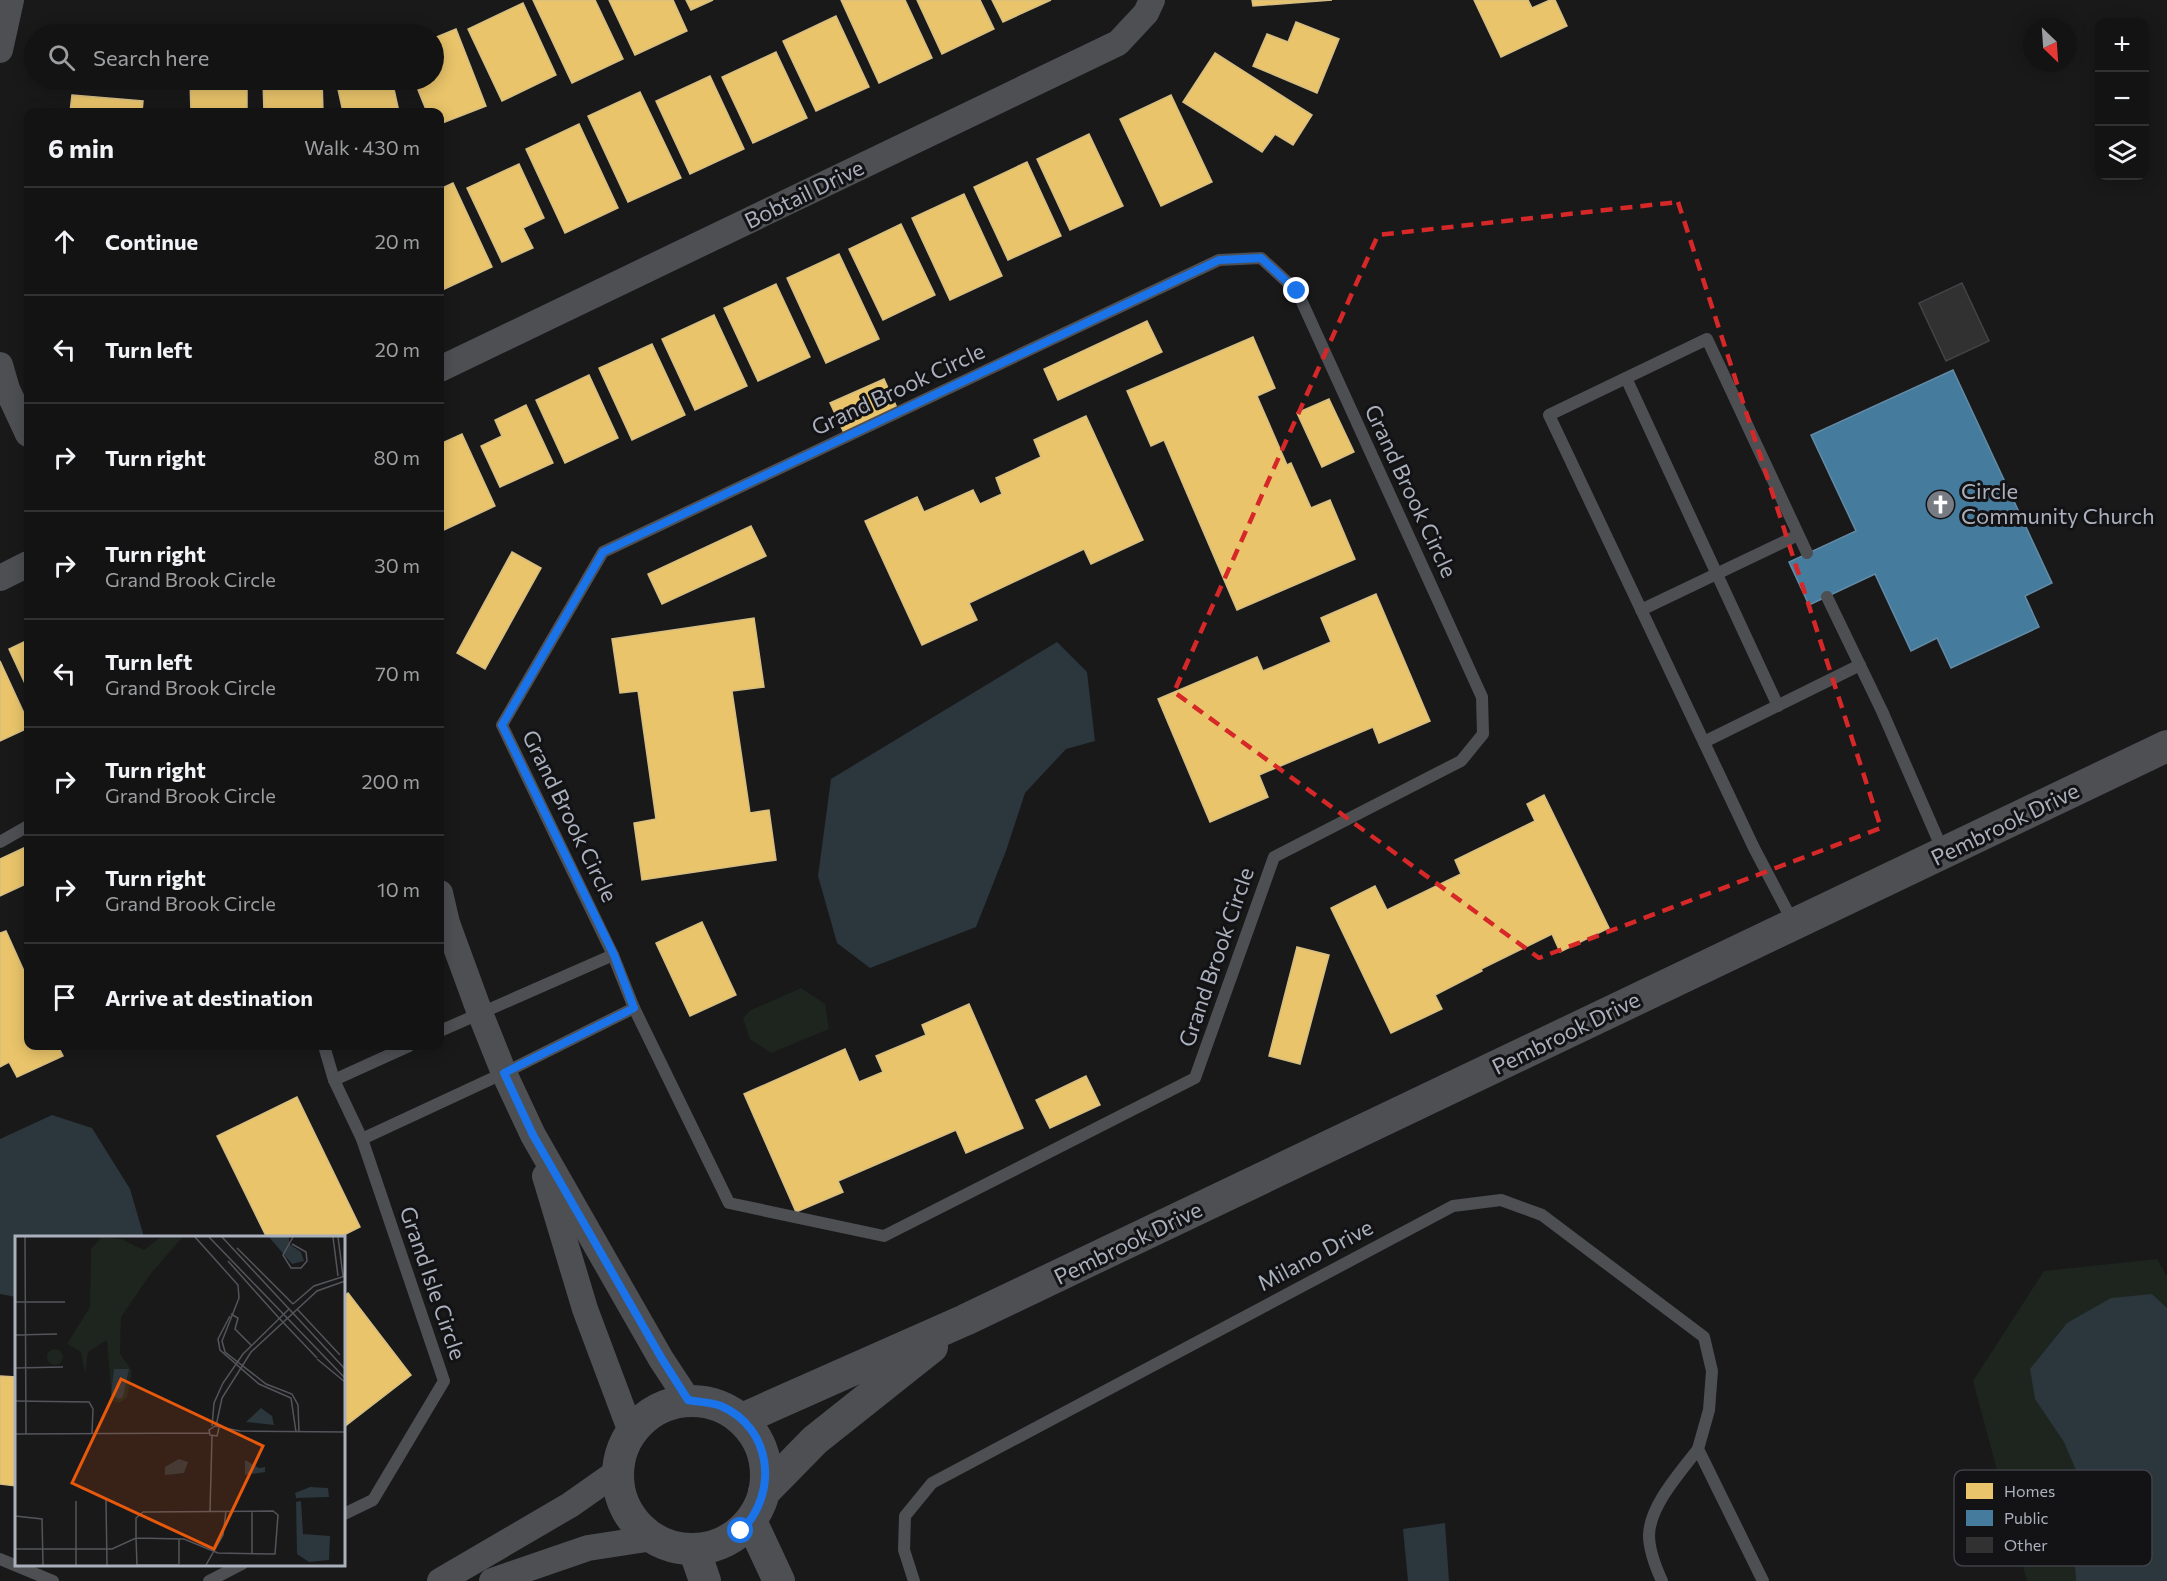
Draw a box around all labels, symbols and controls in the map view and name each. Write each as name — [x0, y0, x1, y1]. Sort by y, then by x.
north arrow — [2023, 18, 2077, 72]
map controls — [2095, 18, 2149, 180]
button: + — [2095, 18, 2149, 72]
search box — [24, 24, 444, 90]
icon: search — [45, 41, 78, 74]
text: Search here — [93, 44, 209, 71]
button: − — [2095, 72, 2149, 126]
button: layers — [2095, 126, 2149, 180]
text: 6 min — [48, 132, 114, 163]
text: Walk · 430 m — [304, 135, 420, 159]
street label: Bobtail Drive — [740, 153, 868, 234]
icon: ahead — [48, 225, 81, 258]
text: Continue — [105, 228, 198, 255]
text: 20 m — [375, 229, 420, 253]
route end — [1283, 277, 1309, 303]
icon: left — [48, 333, 81, 366]
text: Turn left — [105, 336, 192, 363]
text: 20 m — [375, 337, 420, 361]
street label: Grand Brook Circle — [807, 337, 989, 441]
street label: Grand Brook Circle — [1359, 400, 1463, 582]
icon: right — [48, 441, 81, 474]
text: Turn right — [105, 444, 206, 471]
text: 80 m — [374, 445, 420, 469]
place label: Circle Community Church — [1961, 477, 2155, 529]
church icon: Circle Community Church — [1924, 488, 1956, 520]
text: Turn right — [105, 540, 206, 567]
icon: right — [48, 549, 81, 582]
text: 30 m — [374, 553, 420, 577]
text: Grand Brook Circle — [105, 567, 276, 591]
text: Turn left — [105, 648, 192, 675]
icon: left — [48, 657, 81, 690]
text: 70 m — [375, 661, 420, 685]
text: Grand Brook Circle — [105, 675, 276, 699]
street label: Grand Brook Circle — [517, 725, 624, 906]
text: Turn right — [105, 756, 206, 783]
icon: right — [48, 765, 81, 798]
text: 200 m — [362, 769, 420, 793]
street label: Pembrook Drive — [1926, 776, 2083, 871]
text: Grand Brook Circle — [105, 783, 276, 807]
text: Turn right — [105, 864, 206, 891]
street label: Grand Brook Circle — [1172, 864, 1259, 1050]
icon: right — [48, 873, 81, 906]
text: 10 m — [377, 877, 420, 901]
text: Grand Brook Circle — [105, 891, 276, 915]
icon: arrive — [48, 981, 81, 1014]
text: Arrive at destination — [105, 984, 313, 1011]
street label: Pembrook Drive — [1487, 985, 1644, 1080]
street label: Pembrook Drive — [1049, 1195, 1206, 1290]
street label: Grand Isle Circle — [395, 1203, 472, 1363]
street label: Milano Drive — [1252, 1213, 1377, 1296]
inset map — [15, 1236, 345, 1566]
legend — [1954, 1470, 2152, 1566]
text: Homes — [2004, 1481, 2055, 1500]
text: Public — [2004, 1508, 2049, 1527]
route start — [727, 1517, 753, 1543]
text: Other — [2004, 1535, 2048, 1554]

